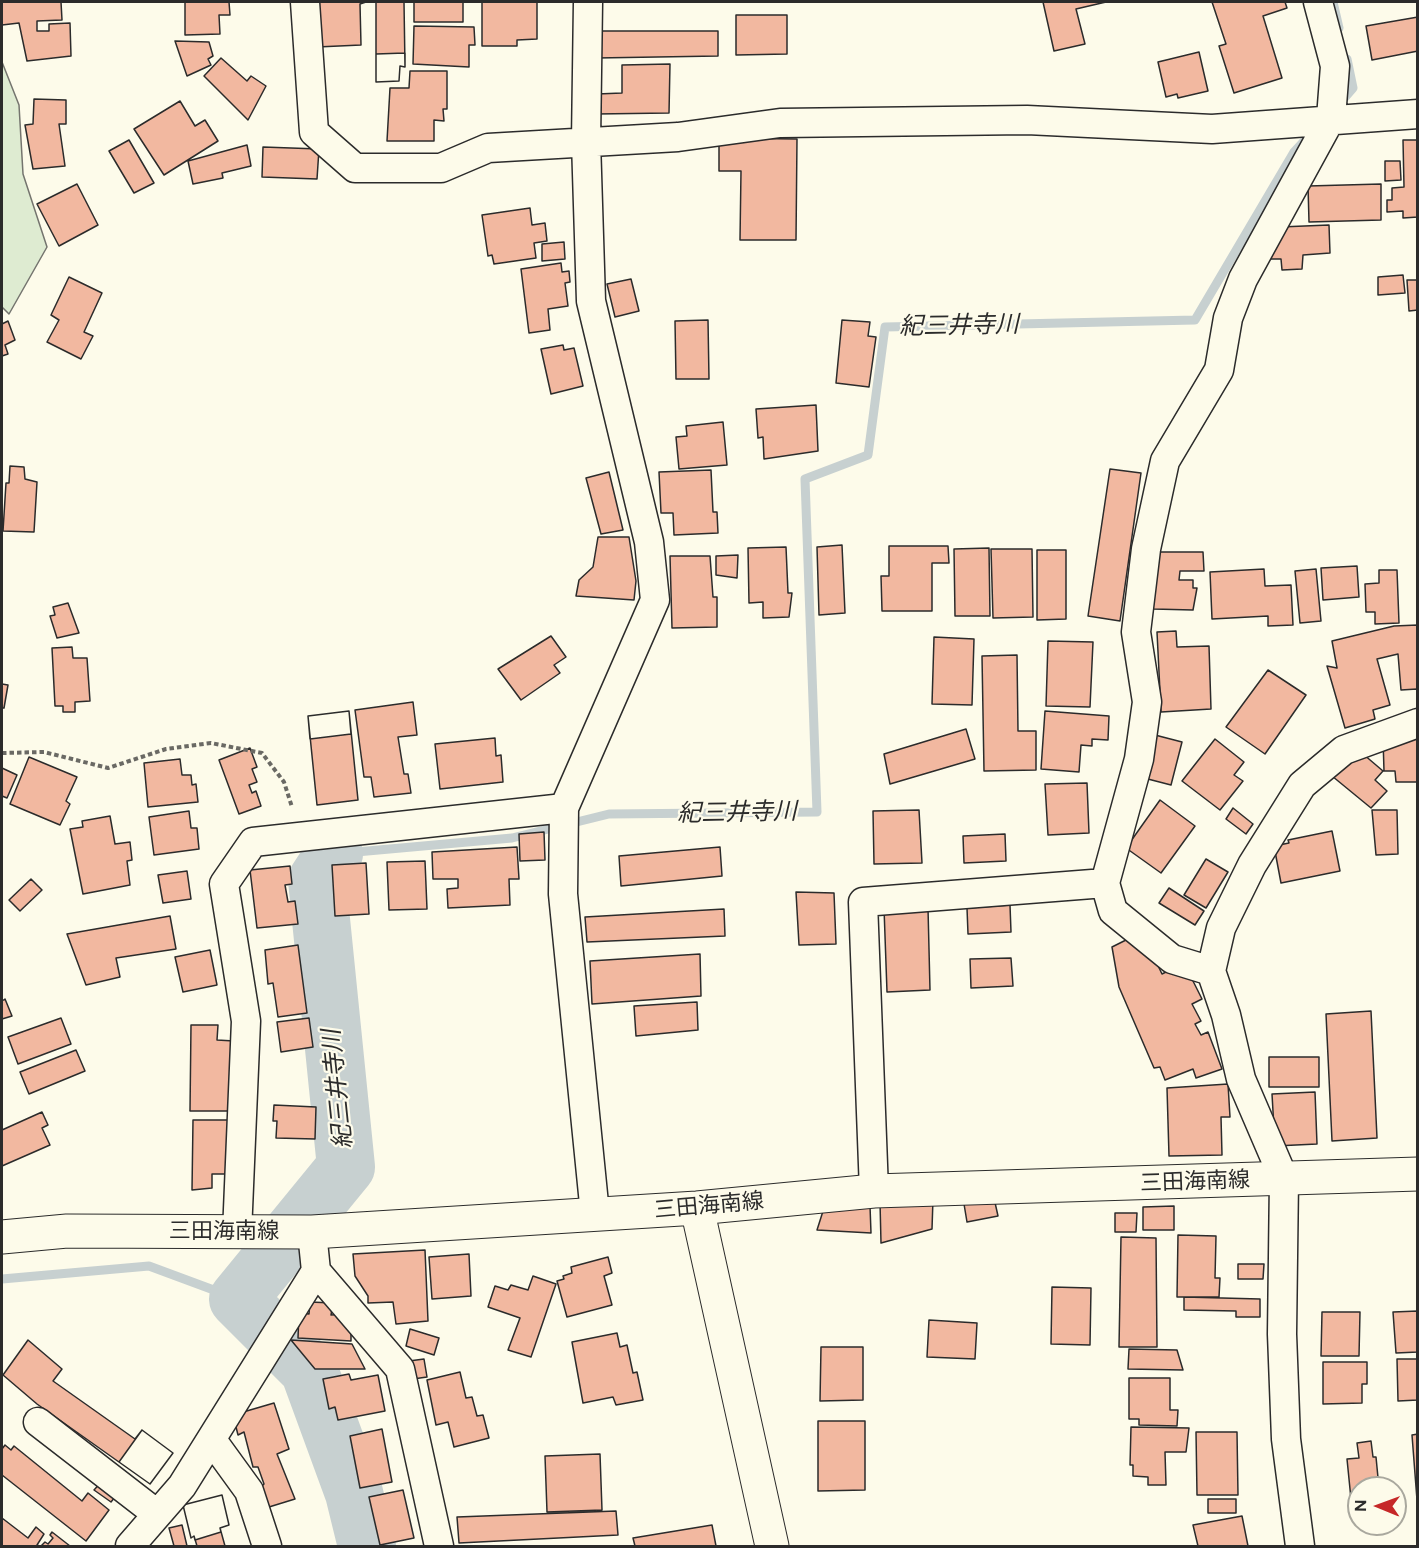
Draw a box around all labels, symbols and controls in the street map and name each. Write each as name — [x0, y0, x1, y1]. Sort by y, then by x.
water label: 紀三井寺川 — [899, 311, 1019, 341]
water label: 紀三井寺川 — [677, 798, 797, 828]
water label: 紀三井寺川 — [317, 1028, 359, 1150]
street label: 三田海南線 — [1140, 1167, 1250, 1197]
street label: 三田海南線 — [653, 1188, 765, 1224]
street label: 三田海南線 — [169, 1219, 279, 1245]
north arrow — [1347, 1476, 1407, 1536]
text: N — [1351, 1499, 1370, 1512]

